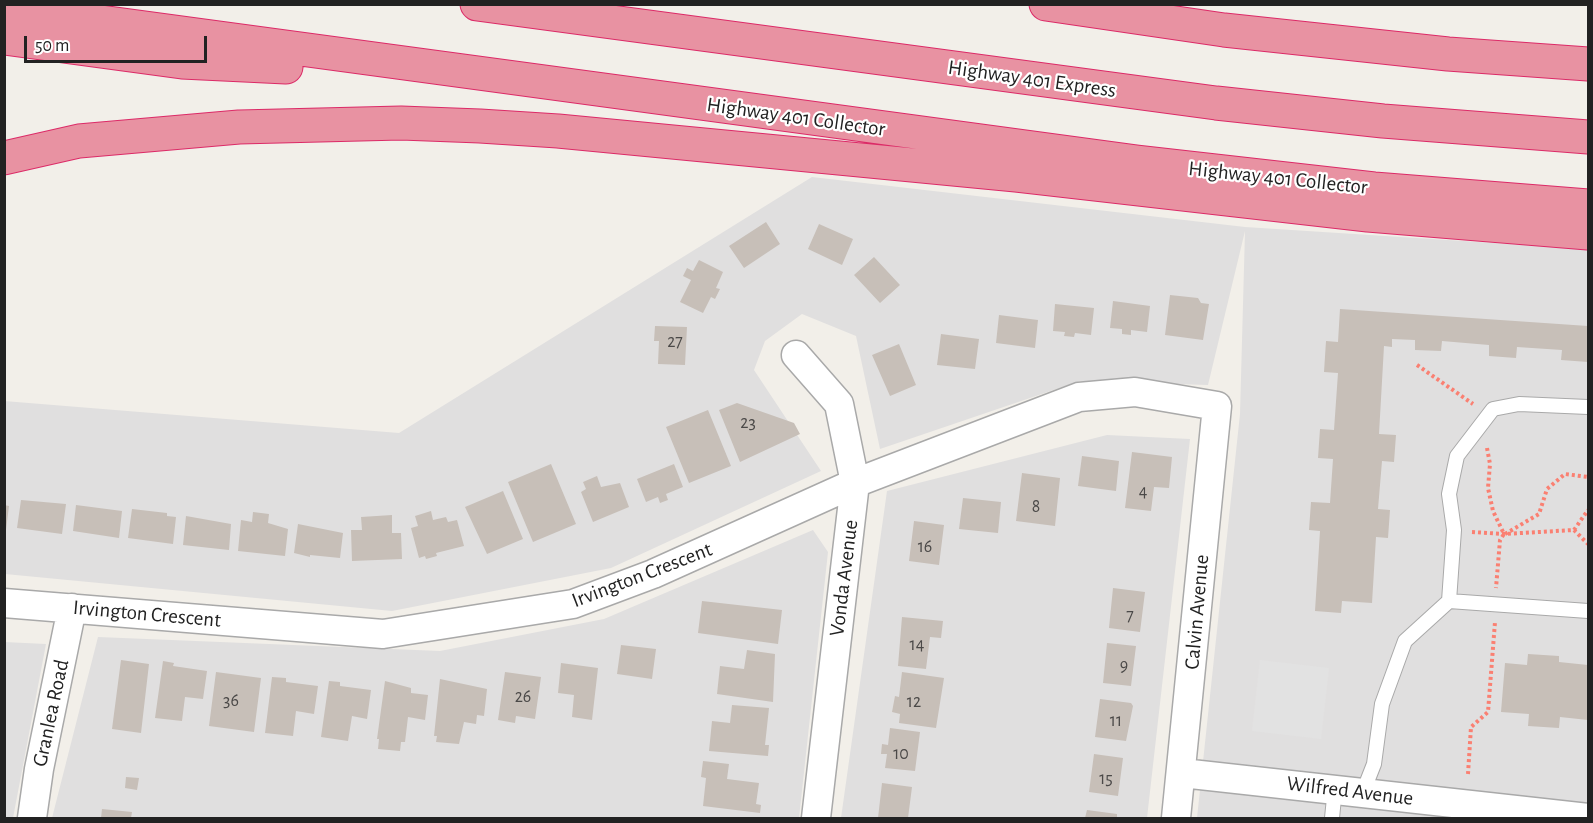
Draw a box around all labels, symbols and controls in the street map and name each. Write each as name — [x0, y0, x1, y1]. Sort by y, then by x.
scale bar — [27, 24, 210, 62]
text: 50 m — [35, 37, 69, 55]
street label: Highway 401 Express — [946, 55, 1118, 103]
street label: Highway 401 Collector — [705, 92, 887, 142]
street label: Highway 401 Collector — [1187, 156, 1369, 200]
house number: 27 — [667, 331, 683, 353]
house number: 23 — [740, 412, 756, 434]
house number: 4 — [1139, 481, 1147, 503]
house number: 8 — [1032, 496, 1040, 518]
street label: Vonda Avenue — [824, 518, 864, 638]
house number: 16 — [918, 536, 932, 558]
street label: Irvington Crescent — [568, 537, 716, 613]
street label: Calvin Avenue — [1179, 553, 1215, 671]
street label: Irvington Crescent — [72, 595, 222, 633]
house number: 7 — [1126, 605, 1134, 627]
house number: 14 — [910, 634, 924, 656]
house number: 9 — [1120, 655, 1128, 677]
street label: Granlea Road — [27, 657, 75, 769]
house number: 26 — [515, 686, 531, 708]
house number: 36 — [223, 690, 239, 712]
house number: 12 — [907, 691, 921, 713]
house number: 11 — [1110, 710, 1122, 732]
house number: 10 — [893, 743, 909, 765]
house number: 15 — [1099, 768, 1113, 790]
street label: Wilfred Avenue — [1285, 771, 1415, 811]

